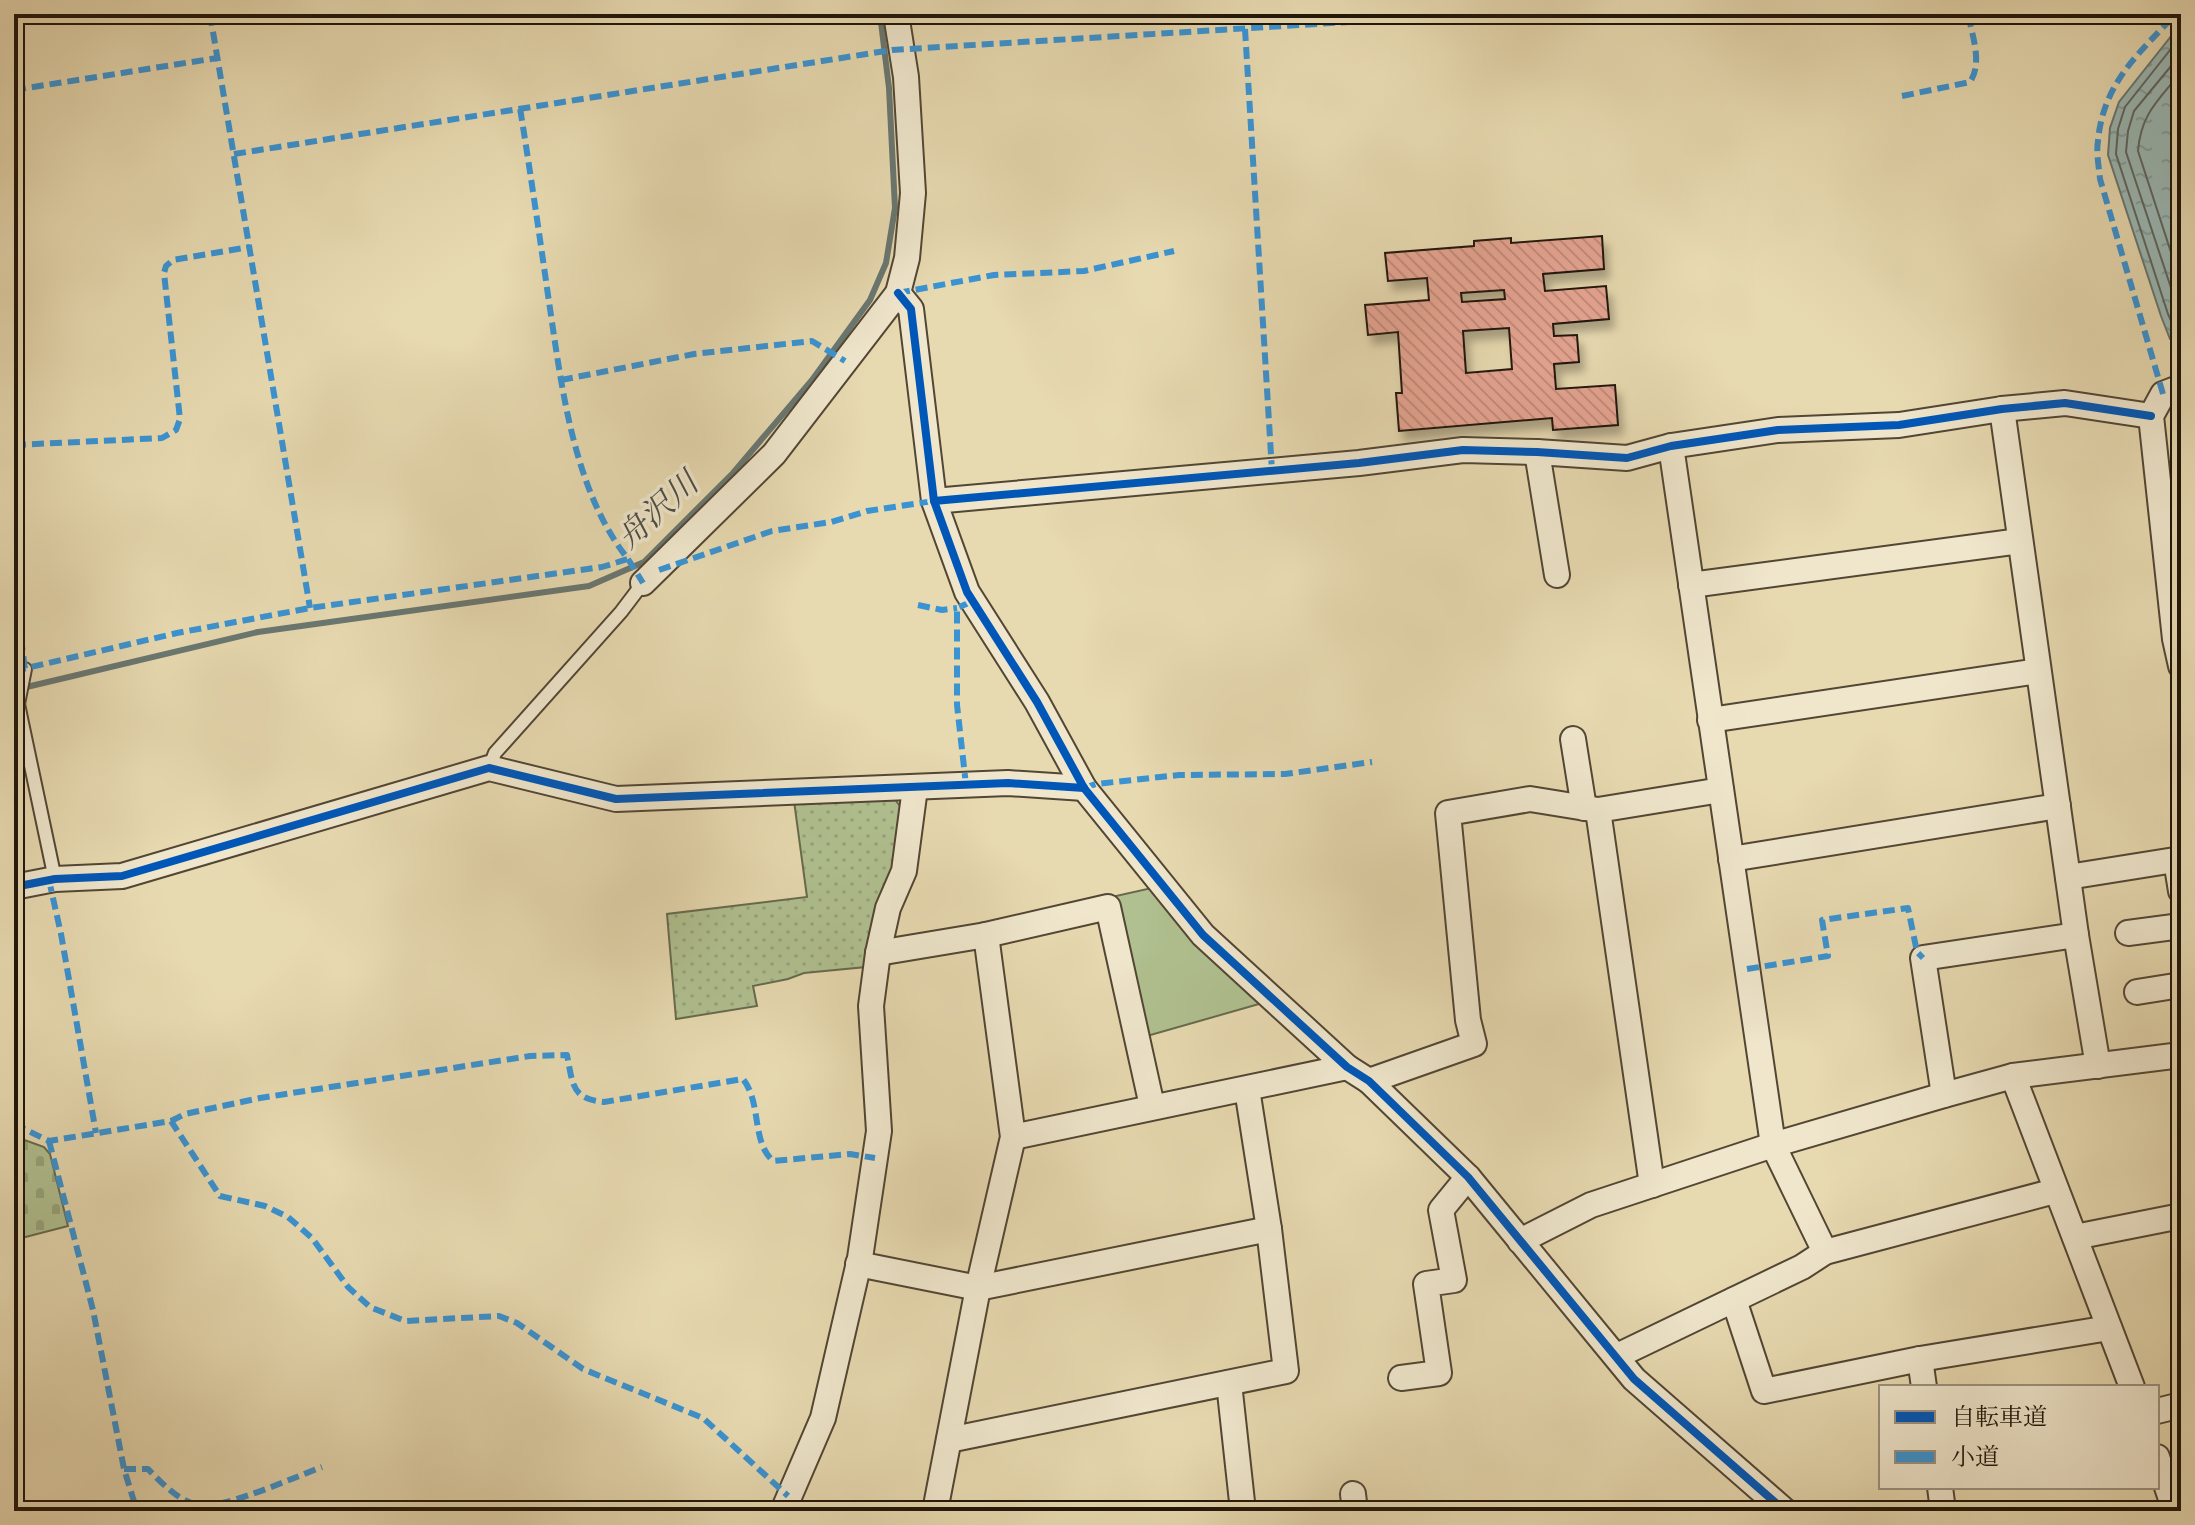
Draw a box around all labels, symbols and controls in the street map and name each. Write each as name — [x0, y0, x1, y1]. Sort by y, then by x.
water label: 舟沢川 — [608, 461, 712, 561]
legend — [1879, 1385, 2159, 1489]
text: 自転車道 — [1951, 1402, 2047, 1436]
text: 小道 — [1951, 1442, 1999, 1476]

